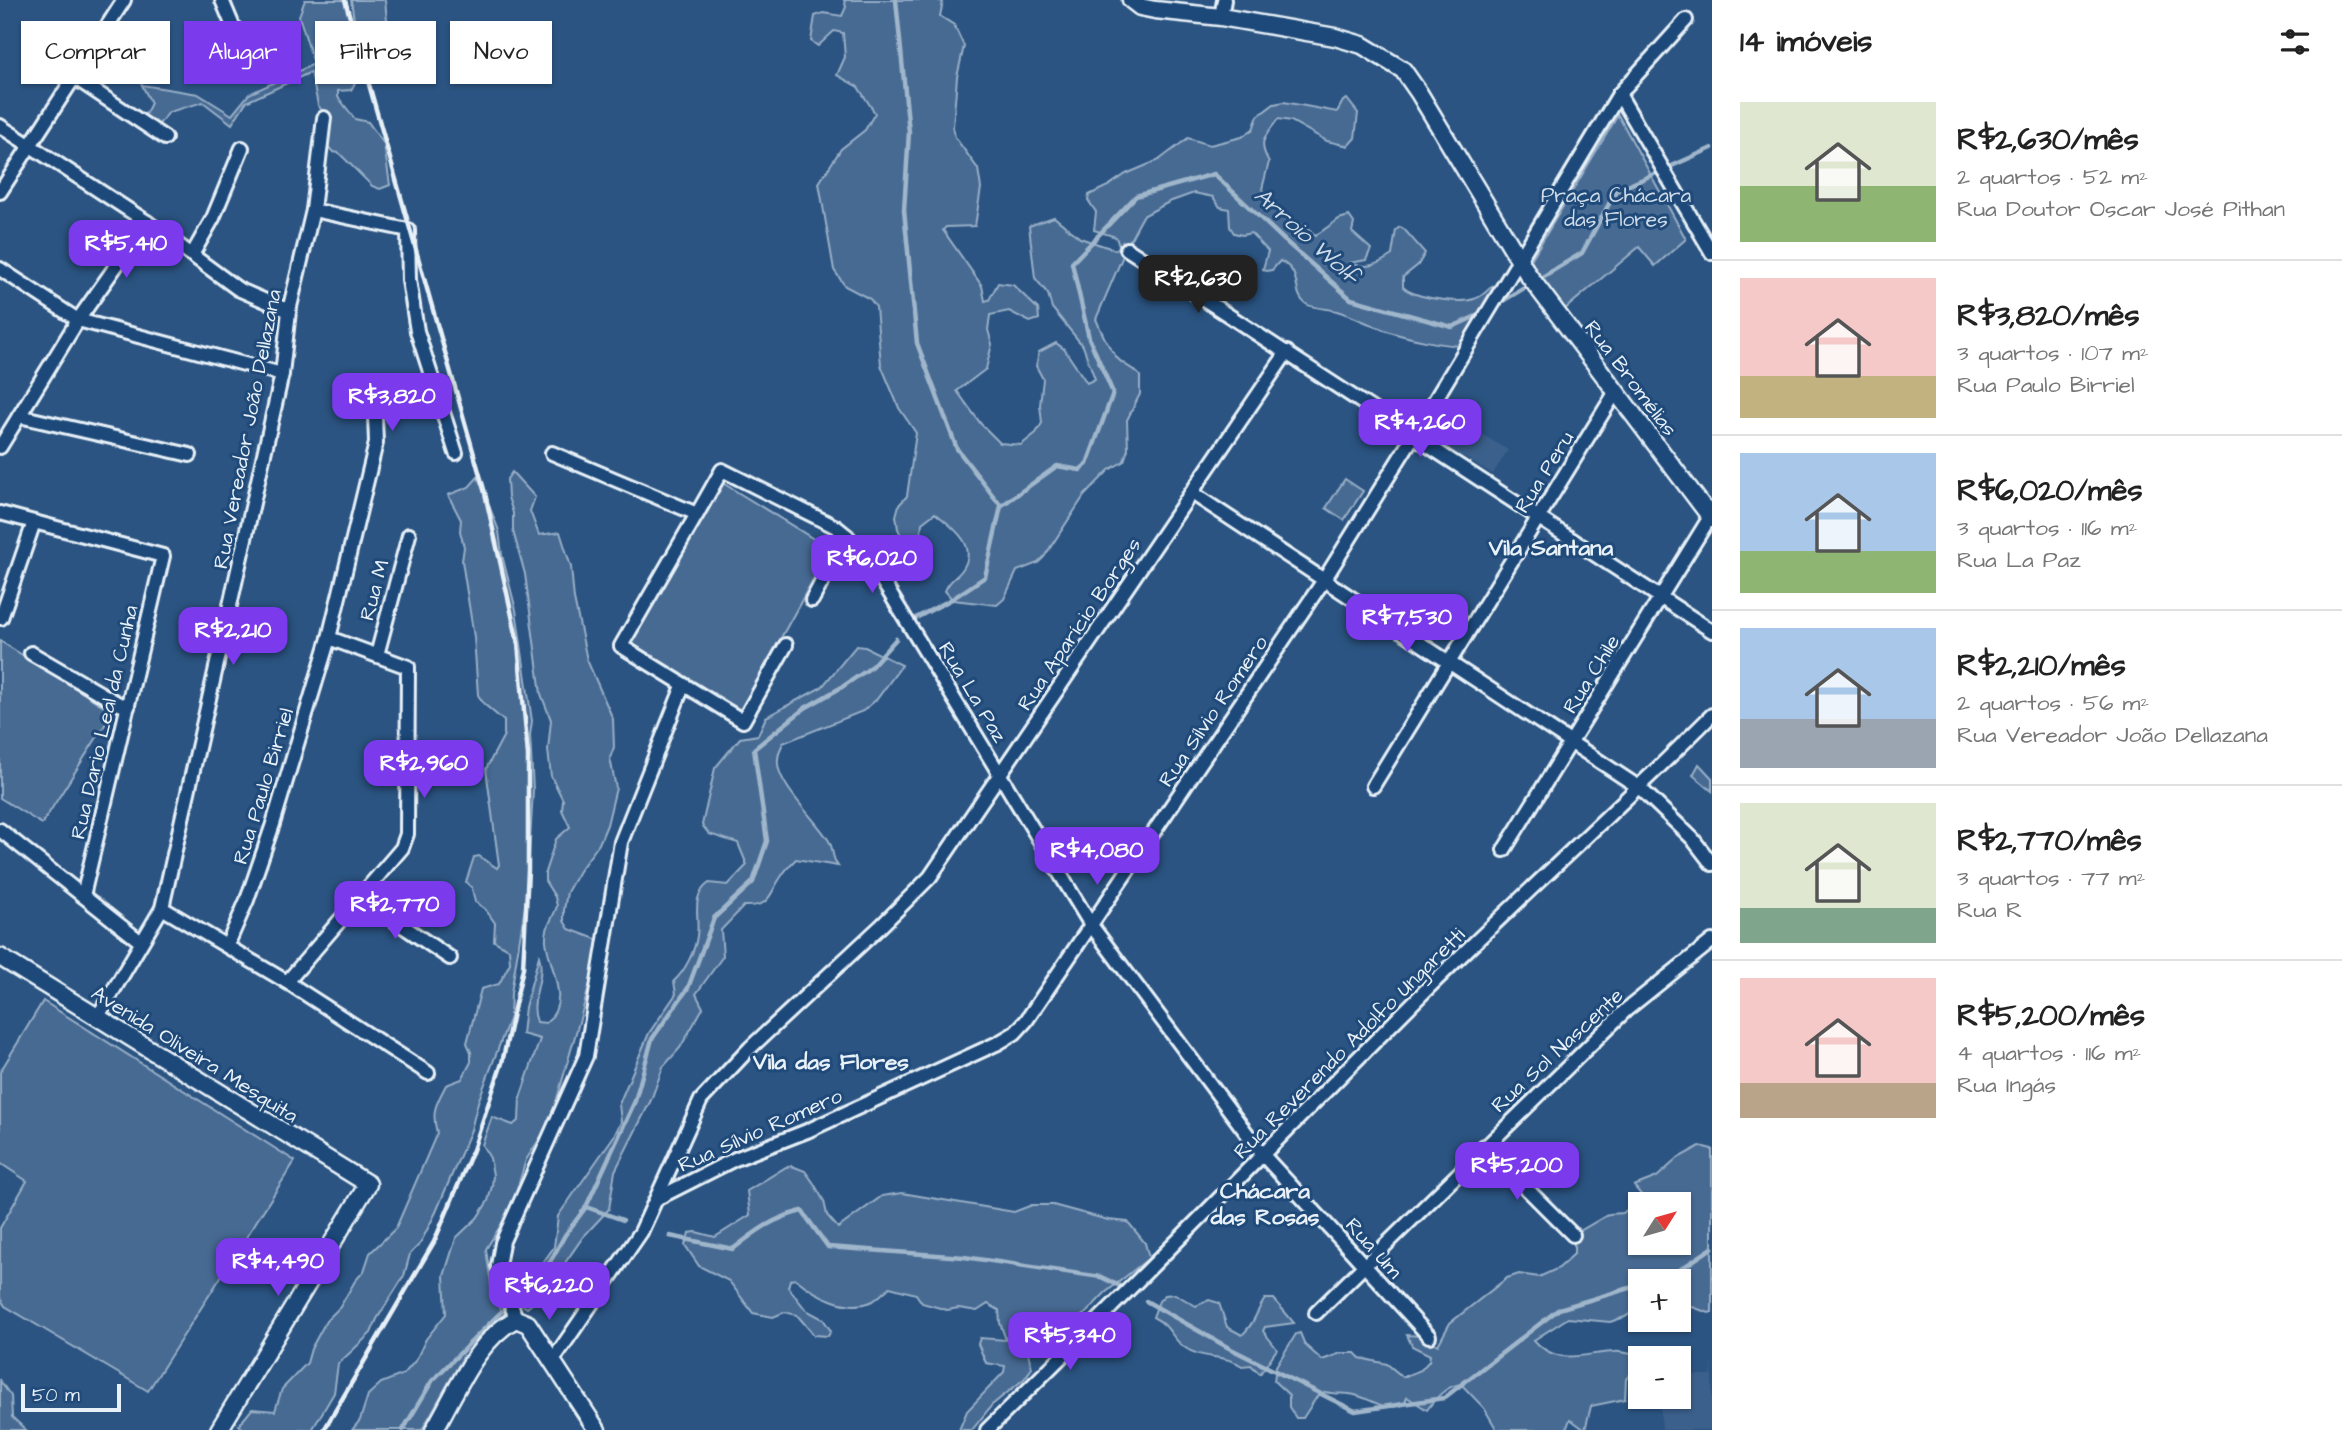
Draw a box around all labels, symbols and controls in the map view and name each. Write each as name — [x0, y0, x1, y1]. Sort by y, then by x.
chip: Comprar — [21, 21, 170, 84]
chip: Alugar — [184, 21, 301, 84]
chip: Filtros — [315, 21, 436, 84]
chip: Novo — [450, 21, 552, 84]
text: 14 imóveis — [1740, 21, 1872, 63]
icon: filters — [2276, 23, 2314, 61]
text: R$2,630/mês — [1957, 119, 2139, 161]
icon: home — [1796, 130, 1880, 214]
text: 2 quartos · 52 m² — [1957, 161, 2148, 193]
water label: Arroio Wolf — [1247, 180, 1367, 293]
park label: Praça Chácara das Flores — [1541, 181, 1691, 234]
text: Rua Doutor Oscar José Pithan — [1957, 193, 2285, 225]
pin: R$5,410 — [61, 220, 191, 280]
text: R$5,410 — [85, 227, 167, 259]
pin: R$2,630 — [1133, 256, 1263, 315]
text: R$2,630 — [1154, 262, 1242, 294]
street label: Rua Vereador João Dellazana — [206, 287, 289, 571]
text: R$3,820/mês — [1957, 295, 2140, 337]
icon: home — [1796, 306, 1880, 390]
street label: Rua Bromélias — [1577, 314, 1684, 442]
text: 3 quartos · 107 m² — [1957, 337, 2149, 369]
text: Rua Paulo Birriel — [1957, 369, 2135, 401]
pin: R$3,820 — [327, 374, 457, 433]
text: R$3,820 — [348, 380, 436, 412]
pin: R$4,260 — [1355, 400, 1485, 459]
text: R$4,260 — [1374, 406, 1466, 438]
street label: Rua Peru — [1508, 425, 1581, 519]
text: R$6,020/mês — [1957, 470, 2143, 512]
icon: home — [1796, 481, 1880, 565]
text: 3 quartos · 116 m² — [1957, 512, 2137, 544]
street label: Rua Aparício Borges — [1011, 532, 1150, 718]
district label: Vila Santana — [1488, 532, 1614, 564]
pin: R$6,020 — [807, 536, 937, 595]
text: R$6,020 — [827, 542, 917, 574]
text: Rua La Paz — [1957, 544, 2081, 576]
street label: Rua M — [352, 556, 397, 624]
pin: R$7,530 — [1342, 594, 1472, 654]
text: R$7,530 — [1362, 601, 1452, 633]
street label: Rua Dario Leal da Cunha — [63, 602, 146, 842]
pin: R$2,210 — [168, 608, 298, 667]
text: R$2,210 — [194, 614, 272, 646]
street label: Rua Chile — [1556, 629, 1627, 719]
street label: Rua Sílvio Romero — [1152, 630, 1275, 793]
street label: Rua La Paz — [931, 636, 1014, 749]
text: R$2,210/mês — [1957, 645, 2126, 687]
icon: home — [1796, 656, 1880, 740]
text: 2 quartos · 56 m² — [1957, 687, 2149, 719]
street label: Rua Paulo Birriel — [226, 704, 301, 868]
text: Rua Vereador João Dellazana — [1957, 719, 2268, 751]
pin: R$2,960 — [359, 740, 489, 800]
text: R$2,960 — [380, 747, 468, 779]
text: R$2,770/mês — [1957, 820, 2142, 862]
pin: R$4,080 — [1032, 828, 1162, 887]
icon: home — [1796, 831, 1880, 915]
text: R$4,080 — [1051, 834, 1143, 866]
text: 3 quartos · 77 m² — [1957, 862, 2145, 894]
pin: R$2,770 — [330, 881, 460, 941]
text: R$2,770 — [350, 888, 440, 920]
text: Rua R — [1957, 894, 2022, 926]
street label: Rua Reverendo Adolfo Ungaretti — [1227, 921, 1473, 1167]
street label: Avenida Oliveira Mesquita — [86, 979, 304, 1130]
street label: Rua Sol Nascente — [1485, 981, 1630, 1119]
text: R$5,200/mês — [1957, 995, 2145, 1037]
icon: home — [1796, 1006, 1880, 1090]
text: 4 quartos · 116 m² — [1957, 1037, 2141, 1069]
district label: Vila das Flores — [752, 1046, 909, 1078]
text: Rua Ingás — [1957, 1069, 2056, 1101]
street label: Rua Sílvio Romero — [674, 1081, 847, 1180]
pin: R$5,200 — [1452, 1142, 1582, 1202]
text: R$5,200 — [1471, 1149, 1563, 1181]
district label: Chácara das Rosas — [1210, 1175, 1320, 1233]
north arrow — [1628, 1192, 1690, 1255]
map controls — [1628, 1192, 1691, 1409]
street label: Rua Um — [1338, 1212, 1409, 1286]
pin: R$4,490 — [213, 1238, 343, 1298]
text: R$4,490 — [232, 1245, 324, 1277]
pin: R$6,220 — [484, 1262, 614, 1322]
text: R$6,220 — [505, 1269, 593, 1301]
button: + — [1628, 1269, 1691, 1332]
pin: R$5,340 — [1005, 1312, 1135, 1372]
text: R$5,340 — [1024, 1319, 1116, 1351]
button: − — [1628, 1346, 1691, 1409]
scale bar — [21, 1381, 121, 1413]
text: 50 m — [32, 1382, 80, 1409]

